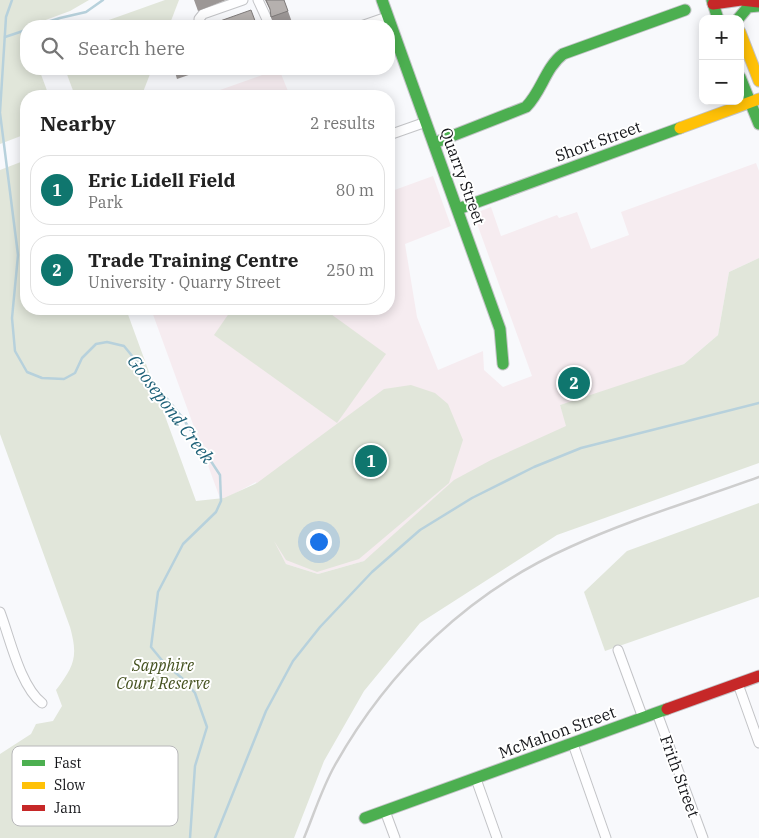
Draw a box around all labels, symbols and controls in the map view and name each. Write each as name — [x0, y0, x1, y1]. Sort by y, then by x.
map controls — [699, 15, 744, 105]
button: + — [699, 15, 744, 60]
search box — [20, 20, 395, 75]
icon: search — [38, 34, 66, 62]
text: Search here — [78, 36, 185, 60]
button: − — [699, 60, 744, 105]
text: Nearby — [40, 109, 116, 137]
text: 2 results — [310, 113, 375, 133]
street label: Short Street — [552, 116, 644, 166]
street label: Quarry Street — [436, 125, 490, 228]
text: Eric Lidell Field — [88, 168, 236, 192]
text: 1 — [52, 180, 62, 200]
text: 80 m — [336, 180, 374, 200]
text: Park — [88, 192, 123, 212]
text: Trade Training Centre — [88, 248, 299, 272]
text: 2 — [52, 260, 62, 280]
text: 250 m — [326, 260, 374, 280]
text: University · Quarry Street — [88, 272, 281, 292]
water label: Goosepond Creek — [122, 350, 220, 469]
pin: 2 — [558, 364, 590, 402]
pin: 1 — [355, 442, 387, 480]
your location — [306, 529, 332, 555]
park label: Sapphire Court Reserve — [116, 655, 210, 693]
street label: McMahon Street — [496, 701, 618, 762]
street label: Frith Street — [656, 732, 704, 820]
legend — [12, 746, 178, 826]
text: Fast — [54, 754, 82, 772]
text: Slow — [54, 776, 85, 794]
text: Jam — [54, 799, 81, 817]

